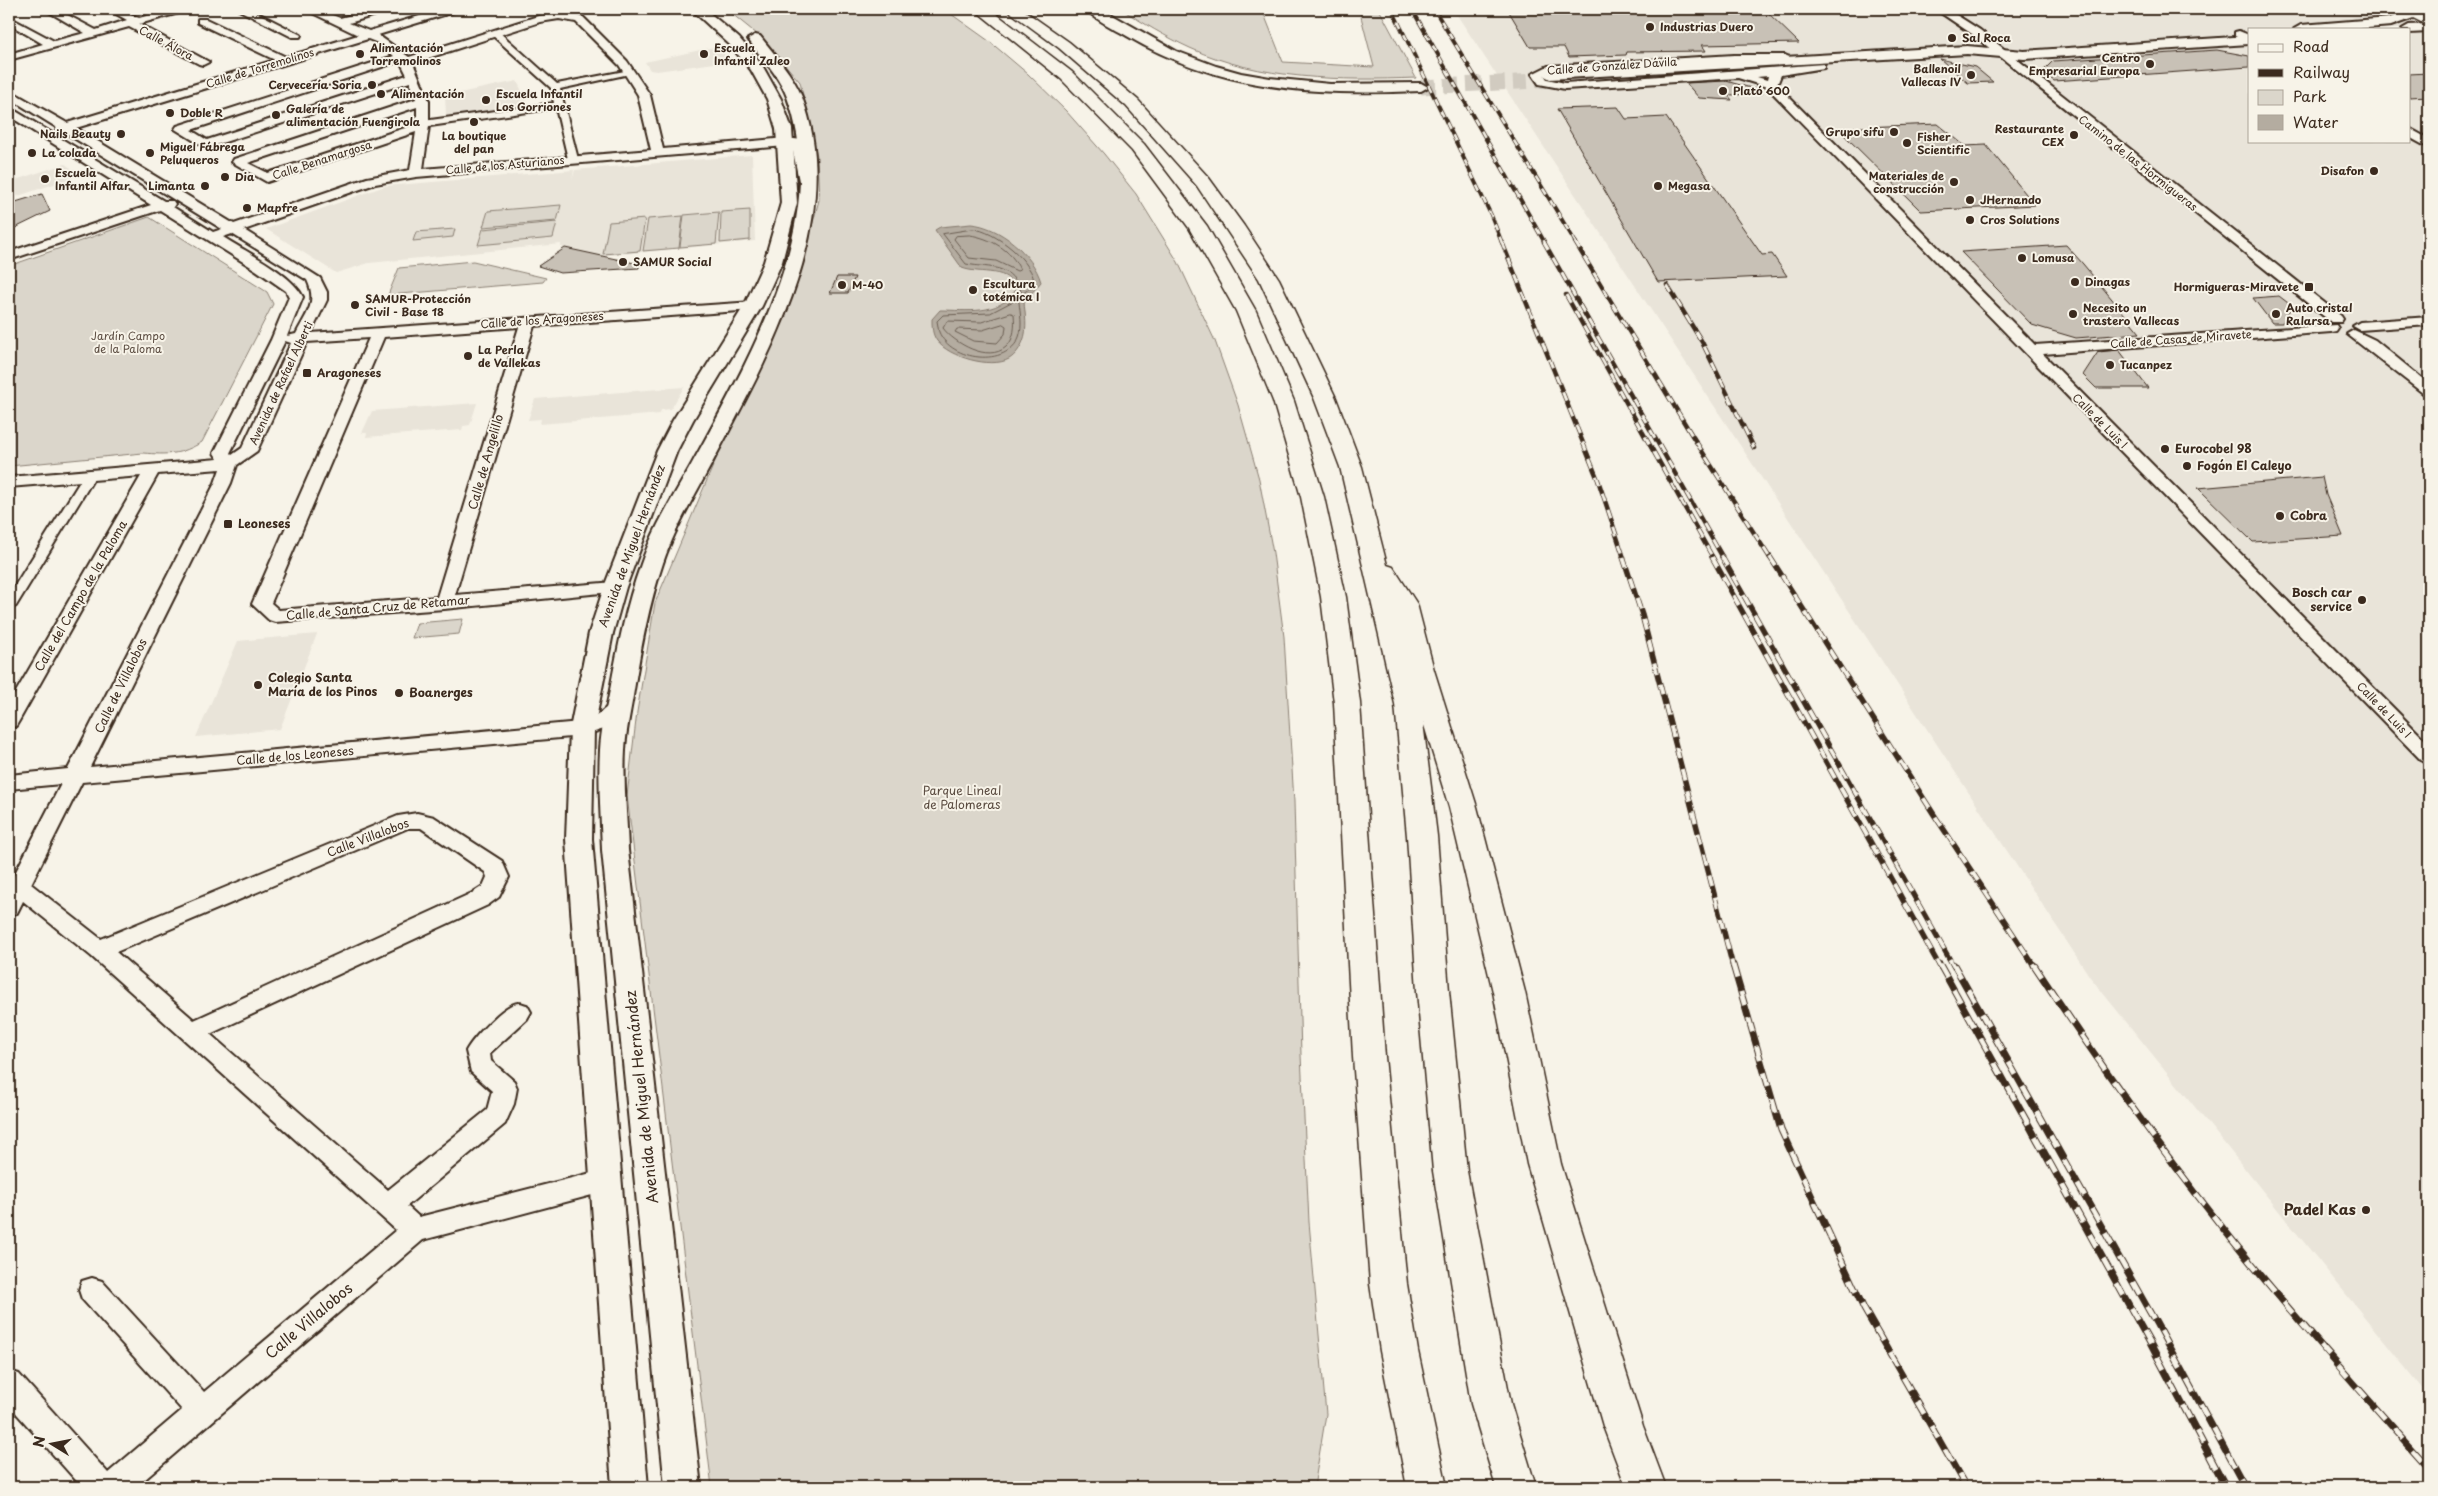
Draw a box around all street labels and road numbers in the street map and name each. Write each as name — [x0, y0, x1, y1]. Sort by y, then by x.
street label: Calle Álora — [136, 21, 197, 64]
street label: Calle de Torremolinos — [204, 43, 316, 92]
street label: Calle de González Dávila — [1546, 52, 1678, 79]
street label: Camino de las Hormigueras — [2075, 111, 2202, 215]
street label: Calle Benamargosa — [270, 135, 374, 184]
street label: Calle de los Asturianos — [445, 151, 565, 178]
street label: Calle de los Aragoneses — [480, 307, 604, 332]
street label: Avenida de Rafael Alberti — [244, 318, 317, 447]
street label: Calle de Casas de Miravete — [2110, 325, 2252, 352]
street label: Calle de Luis I — [2069, 389, 2132, 452]
street label: Calle de Angelillo — [463, 412, 507, 512]
street label: Avenida de Miguel Hernández — [593, 462, 669, 629]
street label: Calle del Campo de la Paloma — [29, 516, 131, 674]
street label: Calle de Santa Cruz de Retamar — [285, 590, 471, 624]
street label: Calle de Villalobos — [89, 635, 151, 736]
street label: Calle de Luis I — [2353, 678, 2416, 742]
street label: Calle de los Leoneses — [235, 741, 355, 769]
street label: Calle Villalobos — [324, 813, 412, 861]
street label: Avenida de Miguel Hernández — [618, 989, 663, 1205]
street label: Calle Villalobos — [259, 1276, 357, 1363]

